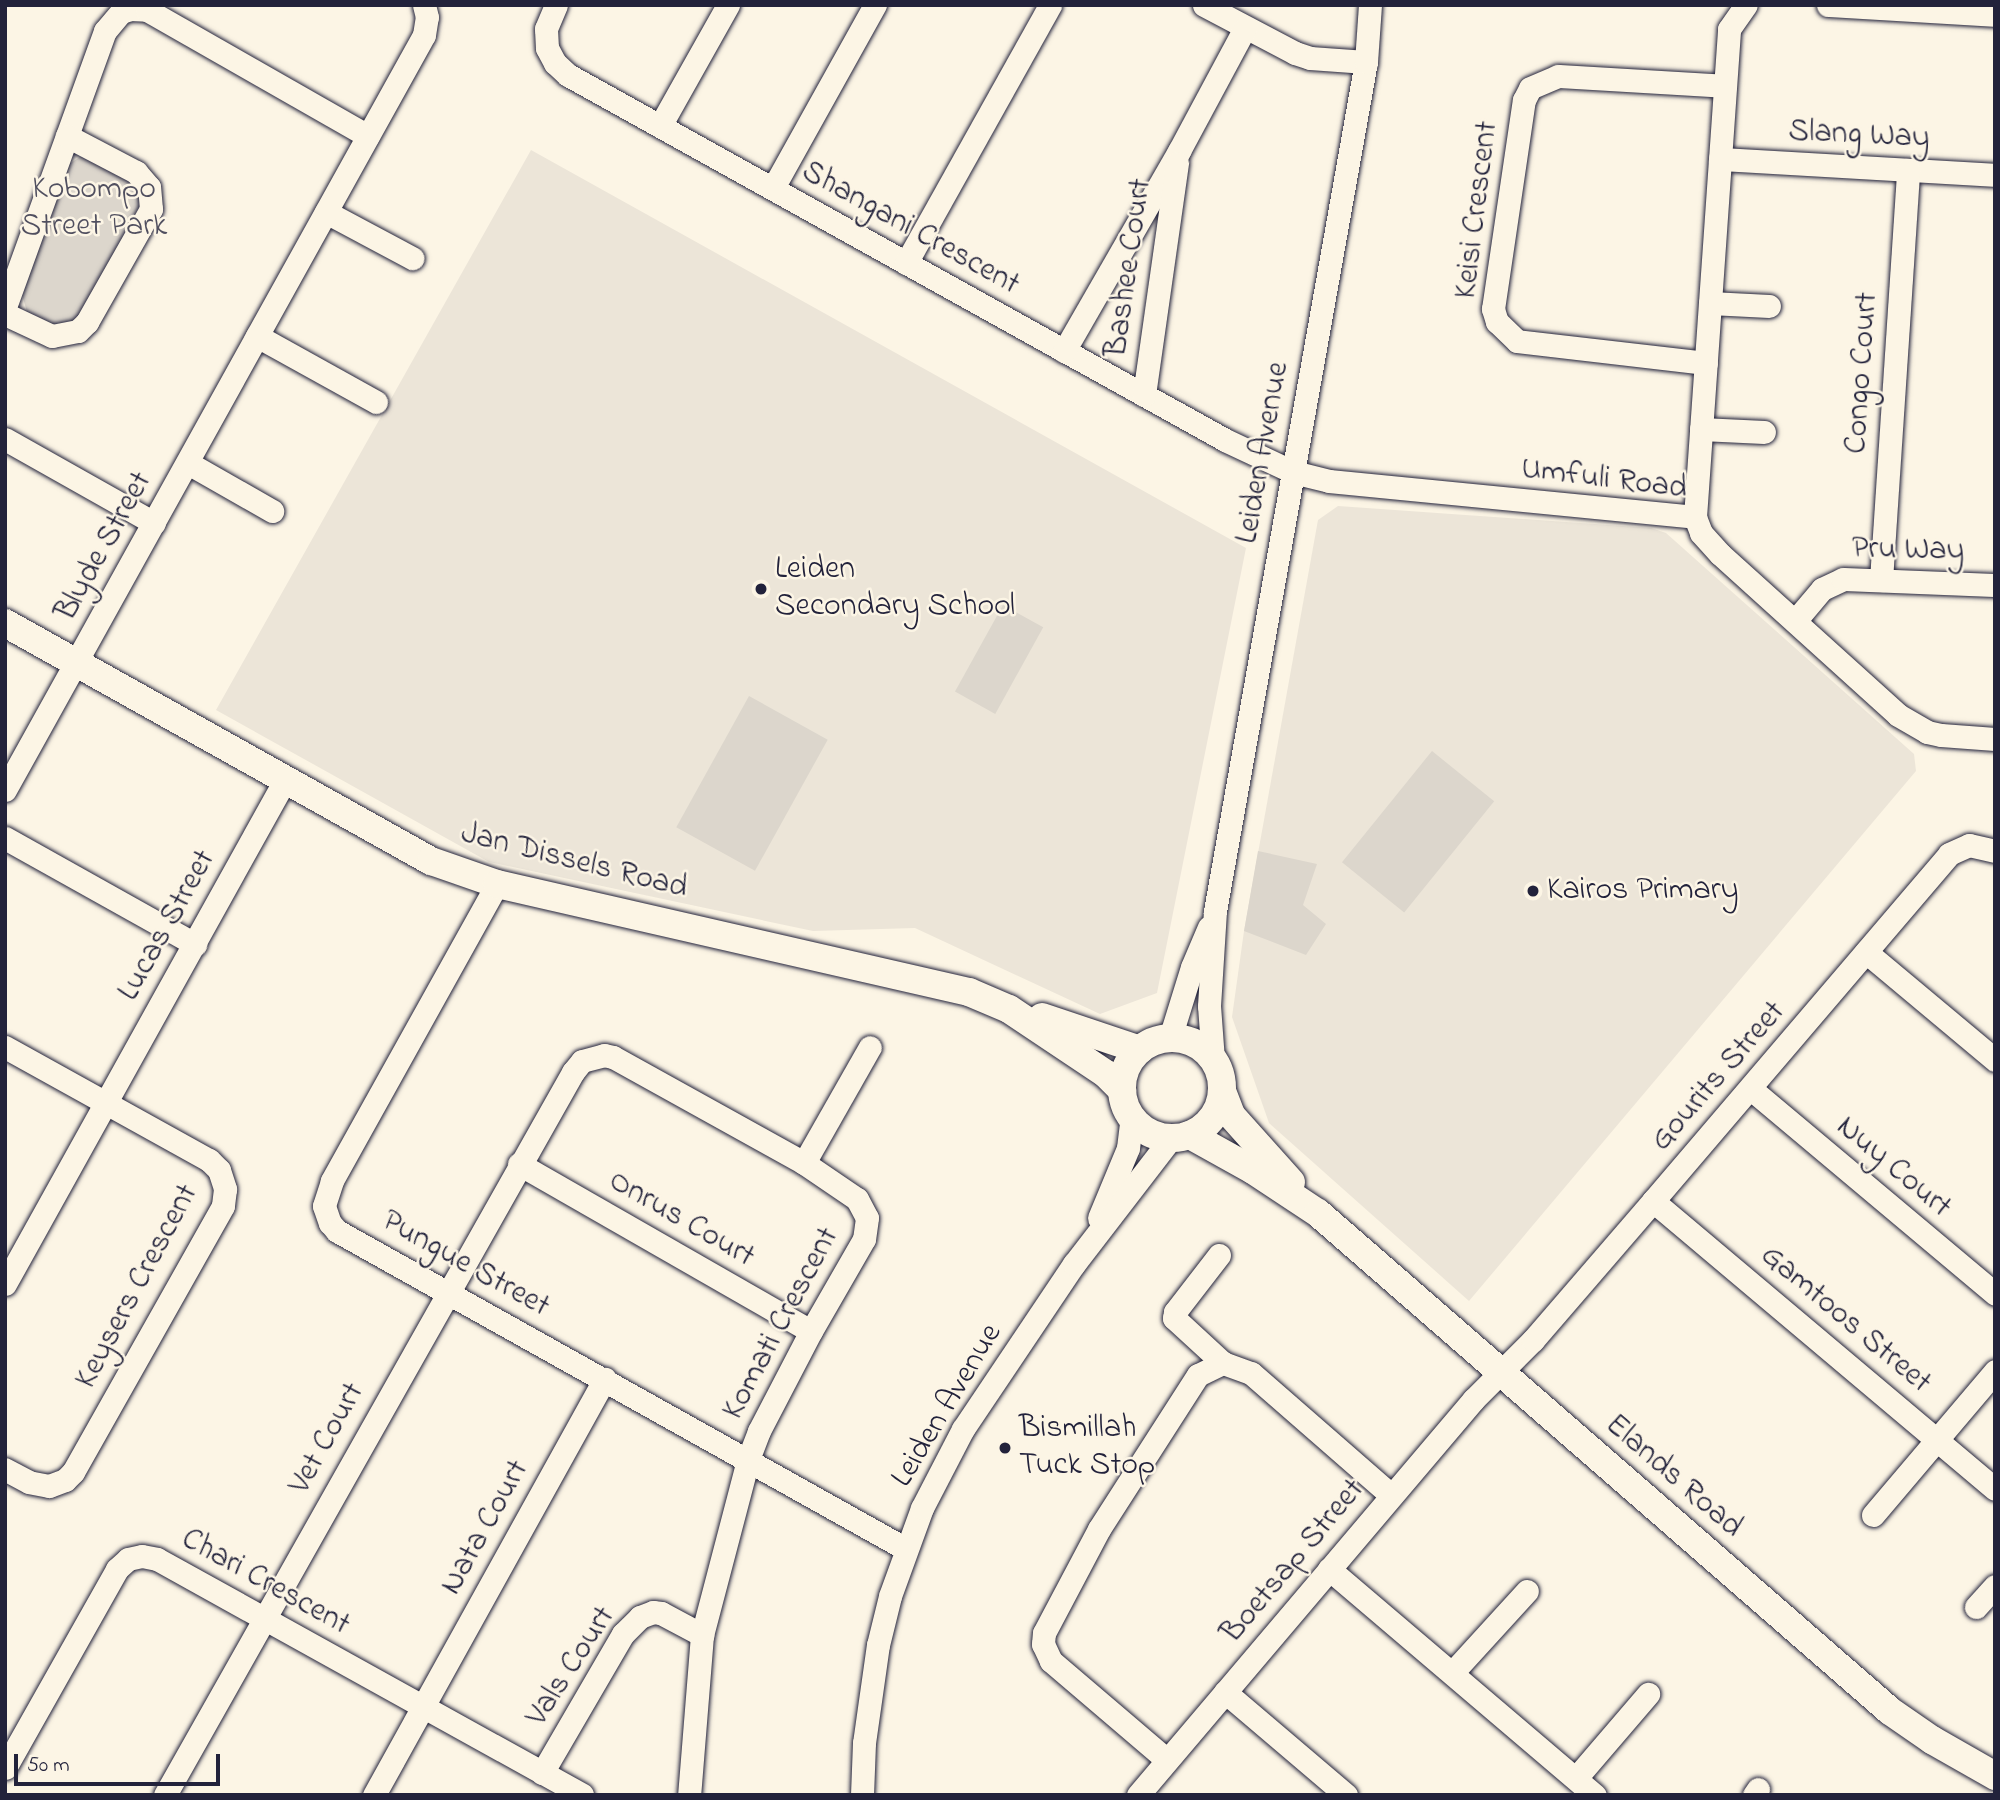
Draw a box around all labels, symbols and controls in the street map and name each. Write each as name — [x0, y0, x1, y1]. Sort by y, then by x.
street label: Slang Way — [1787, 113, 1931, 159]
street label: Keisi Crescent — [1448, 119, 1508, 301]
street label: Shangani Crescent — [794, 153, 1026, 305]
park label: Kobompo Street Park — [21, 172, 167, 247]
street label: Bashee Court — [1098, 176, 1162, 360]
street label: Congo Court — [1838, 291, 1888, 455]
street label: Leiden Avenue — [1229, 359, 1299, 547]
street label: Umfuli Road — [1519, 451, 1689, 509]
street label: Blyde Street — [48, 466, 162, 628]
street label: Pru Way — [1851, 531, 1965, 571]
place label: Leiden Secondary School — [775, 552, 1015, 627]
marker: Leiden Secondary School — [753, 581, 769, 597]
street label: Jan Dissels Road — [457, 815, 691, 909]
street label: Lucas Street — [111, 844, 225, 1008]
place label: Kairos Primary — [1547, 872, 1739, 910]
marker: Kairos Primary — [1525, 883, 1541, 899]
street label: Gourits Street — [1643, 994, 1795, 1160]
street label: Nuy Court — [1828, 1109, 1958, 1227]
street label: Onrus Court — [601, 1163, 761, 1277]
street label: Keysers Crescent — [68, 1178, 208, 1396]
street label: Pungue Street — [374, 1203, 556, 1327]
street label: Komati Crescent — [715, 1221, 849, 1427]
street label: Gamtoos Street — [1752, 1237, 1938, 1403]
street label: Leiden Avenue — [884, 1317, 1012, 1495]
street label: Vet Court — [282, 1377, 374, 1501]
street label: Elands Road — [1596, 1407, 1750, 1547]
place label: Bismillah Tuck Stop — [1019, 1411, 1155, 1486]
marker: Bismillah Tuck Stop — [997, 1440, 1013, 1456]
street label: Nata Court — [433, 1454, 539, 1602]
street label: Boetsap Street — [1214, 1472, 1374, 1652]
street label: Chari Crescent — [174, 1521, 356, 1645]
street label: Vals Court — [519, 1600, 625, 1734]
scale bar — [18, 1741, 224, 1785]
text: 50 m — [27, 1751, 70, 1781]

